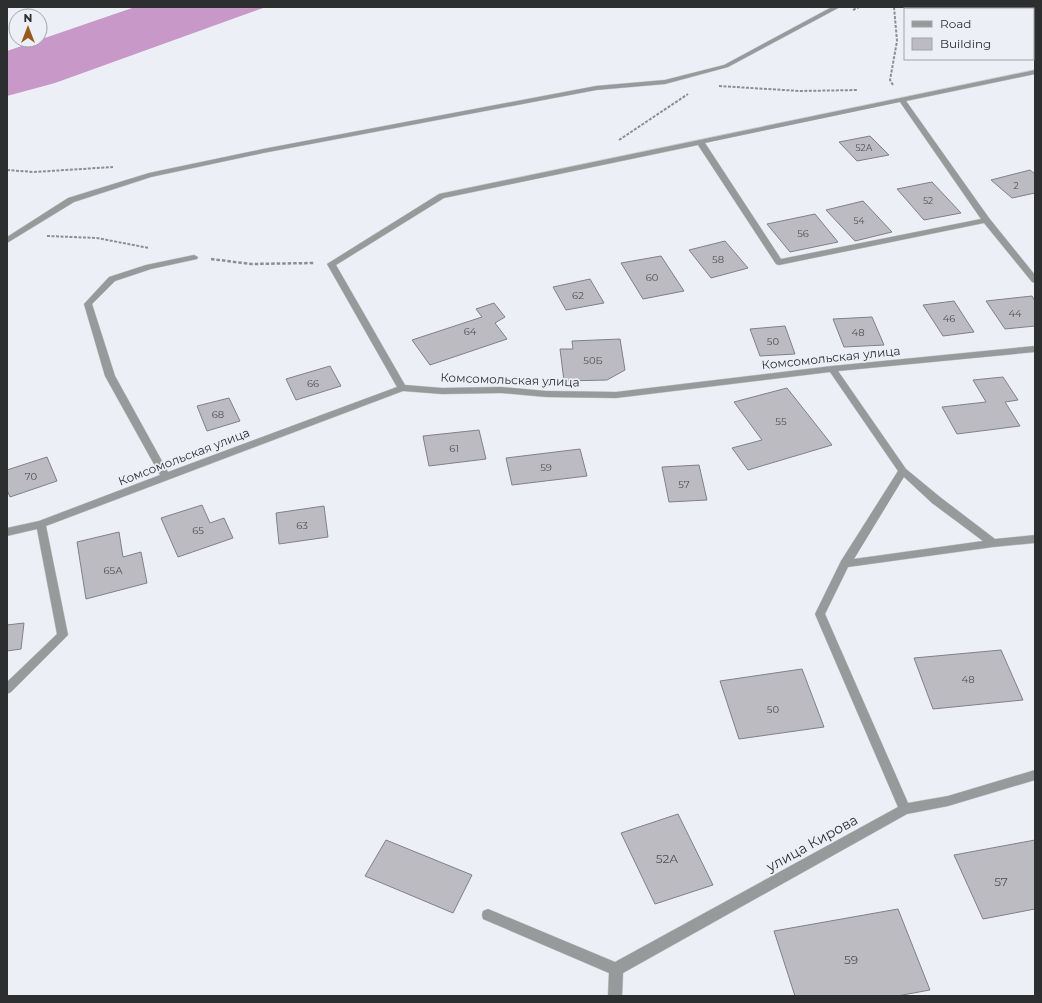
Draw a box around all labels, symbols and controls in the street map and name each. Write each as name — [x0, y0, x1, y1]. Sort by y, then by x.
north arrow — [8, 8, 48, 48]
legend — [904, 8, 1034, 60]
text: N — [24, 11, 32, 25]
text: Road — [940, 16, 971, 31]
text: Building — [940, 36, 991, 51]
house number: 52А — [856, 142, 873, 153]
house number: 2 — [1013, 180, 1019, 191]
house number: 52 — [923, 195, 933, 206]
house number: 54 — [853, 215, 865, 226]
house number: 56 — [797, 227, 809, 240]
house number: 58 — [712, 253, 724, 266]
house number: 60 — [646, 271, 659, 284]
house number: 62 — [572, 289, 584, 302]
house number: 44 — [1008, 307, 1022, 320]
house number: 46 — [943, 312, 955, 325]
house number: 64 — [464, 325, 477, 338]
house number: 48 — [851, 326, 865, 339]
house number: 50 — [767, 335, 780, 348]
street label: Комсомольская улица — [761, 343, 901, 372]
house number: 50Б — [583, 354, 603, 367]
street label: Комсомольская улица — [440, 370, 580, 389]
house number: 66 — [307, 377, 319, 390]
house number: 68 — [212, 408, 224, 421]
house number: 55 — [775, 415, 787, 428]
street label: Комсомольская улица — [116, 425, 252, 489]
house number: 61 — [449, 442, 459, 455]
house number: 59 — [540, 461, 552, 474]
house number: 70 — [25, 470, 38, 483]
house number: 57 — [678, 478, 690, 491]
house number: 63 — [296, 519, 308, 532]
house number: 65 — [192, 524, 204, 537]
house number: 65А — [103, 564, 123, 577]
house number: 48 — [961, 673, 975, 686]
house number: 50 — [767, 703, 780, 716]
street label: улица Кирова — [762, 810, 861, 876]
house number: 52А — [656, 851, 678, 866]
house number: 57 — [994, 874, 1008, 889]
house number: 59 — [844, 952, 858, 967]

